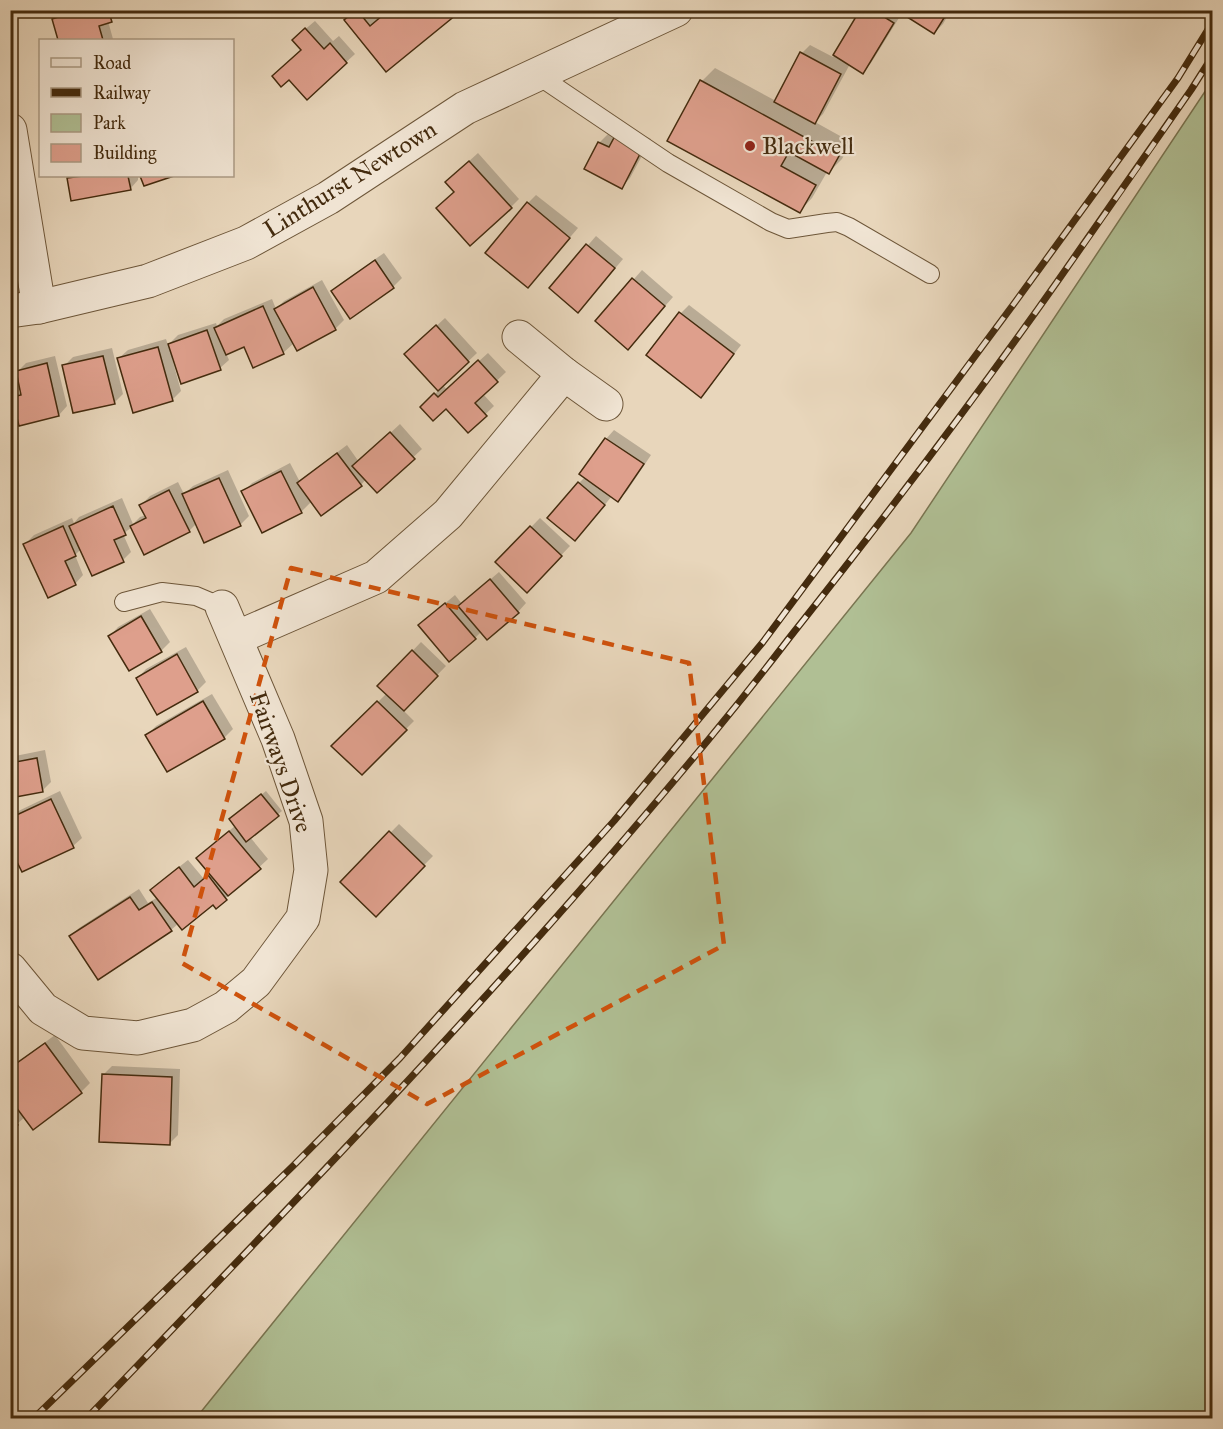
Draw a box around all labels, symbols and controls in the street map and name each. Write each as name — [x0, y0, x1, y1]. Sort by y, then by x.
legend — [39, 39, 234, 177]
text: Road — [93, 52, 131, 74]
text: Railway — [93, 82, 151, 104]
text: Park — [93, 112, 126, 134]
street label: Linthurst Newtown — [258, 114, 442, 244]
place label: Blackwell — [762, 131, 855, 161]
marker: Blackwell — [743, 139, 757, 153]
text: Building — [93, 142, 157, 165]
street label: Fairways Drive — [243, 688, 319, 836]

